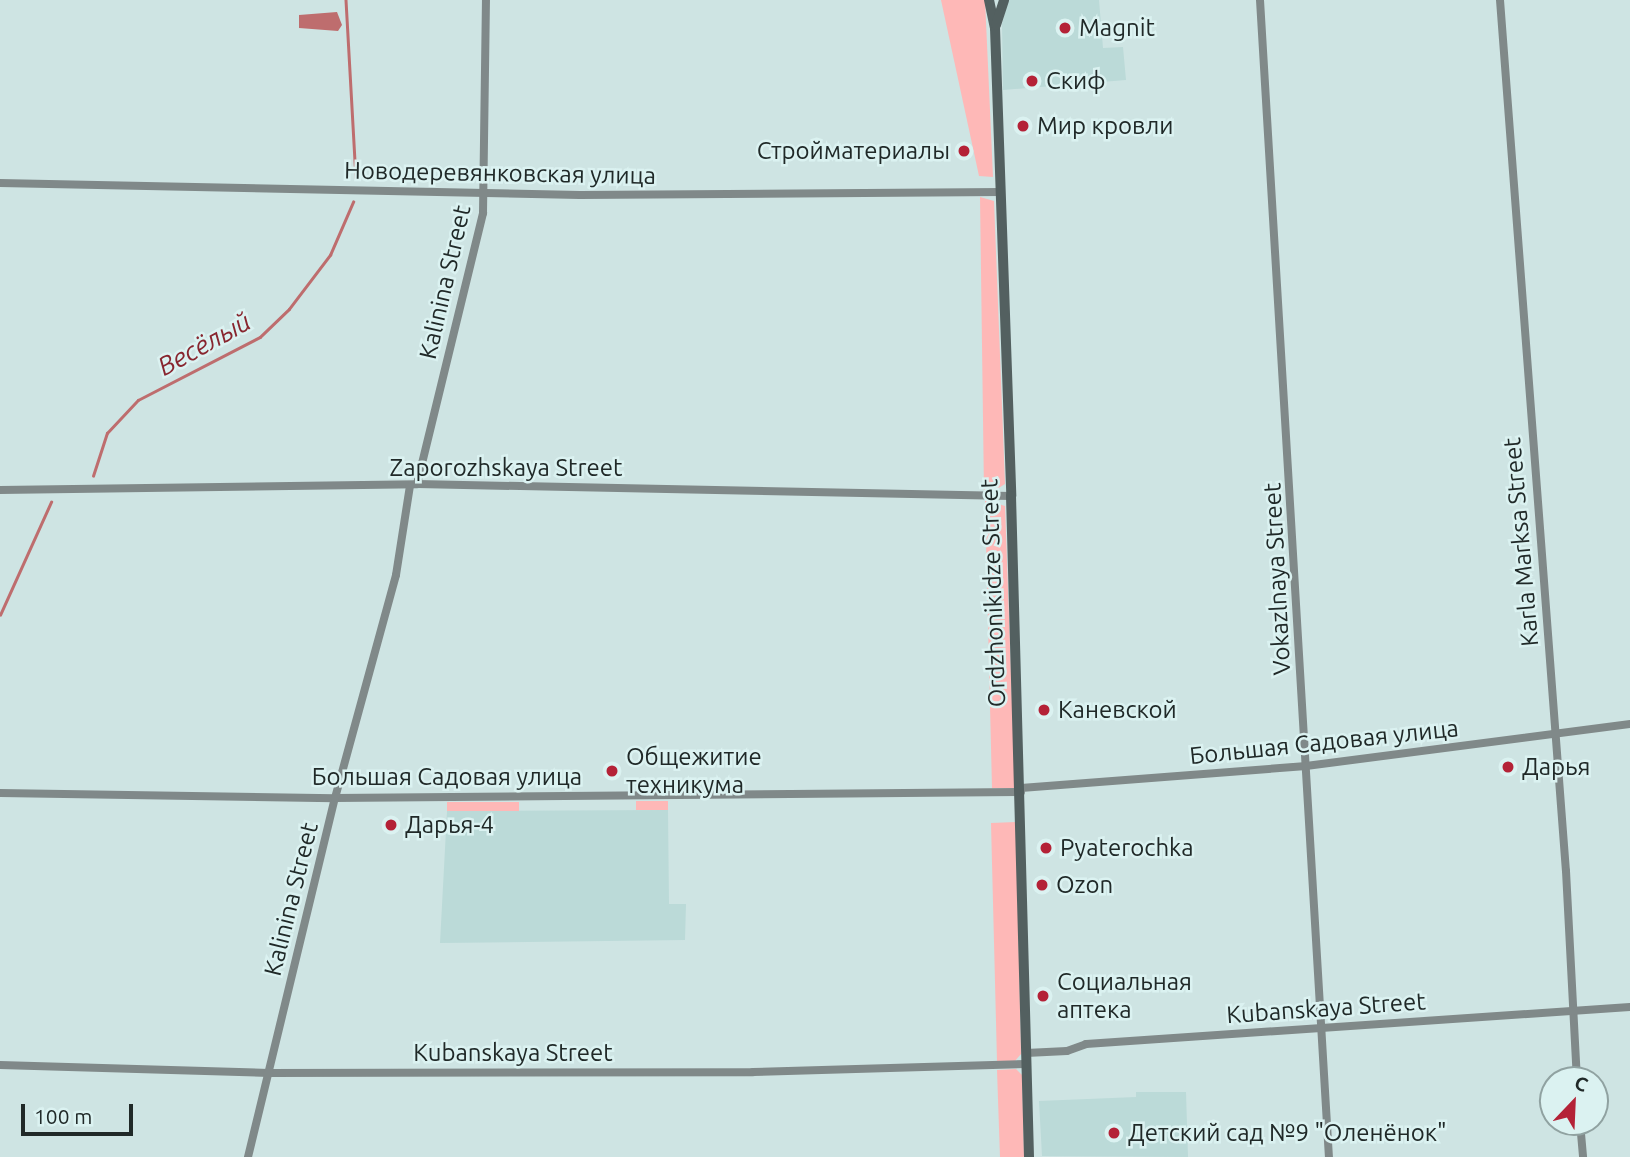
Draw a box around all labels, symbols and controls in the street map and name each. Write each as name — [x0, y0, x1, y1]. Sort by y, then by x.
place label: Magnit — [1079, 14, 1155, 42]
marker: Magnit — [1057, 20, 1073, 36]
place label: Скиф — [1046, 67, 1105, 95]
marker: Скиф — [1024, 73, 1040, 89]
place label: Мир кровли — [1037, 112, 1174, 140]
marker: Мир кровли — [1015, 118, 1031, 134]
place label: Стройматериалы — [757, 137, 950, 165]
marker: Стройматериалы — [956, 143, 972, 159]
street label: Новодеревянковская улица — [344, 156, 656, 190]
street label: Kalinina Street — [413, 202, 477, 362]
water label: Весёлый — [152, 306, 256, 382]
street label: Karla Marksa Street — [1498, 436, 1544, 648]
street label: Zaporozhskaya Street — [390, 454, 622, 482]
street label: Ordzhonikidze Street — [975, 478, 1011, 708]
street label: Vokazlnaya Street — [1258, 482, 1296, 676]
place label: Каневской — [1058, 696, 1177, 724]
marker: Каневской — [1036, 702, 1052, 718]
street label: Большая Садовая улица — [1188, 714, 1460, 770]
place label: Общежитие техникума — [626, 743, 762, 799]
place label: Дарья — [1522, 753, 1590, 781]
marker: Дарья — [1500, 759, 1516, 775]
street label: Большая Садовая улица — [312, 763, 582, 791]
marker: Общежитие техникума — [604, 763, 620, 779]
place label: Дарья-4 — [405, 811, 494, 839]
marker: Дарья-4 — [383, 817, 399, 833]
street label: Kalinina Street — [258, 819, 324, 979]
place label: Pyaterochka — [1060, 834, 1194, 862]
marker: Pyaterochka — [1038, 840, 1054, 856]
place label: Ozon — [1056, 871, 1113, 899]
marker: Ozon — [1034, 877, 1050, 893]
place label: Социальная аптека — [1057, 968, 1192, 1024]
street label: Kubanskaya Street — [1225, 987, 1427, 1029]
marker: Социальная аптека — [1035, 988, 1051, 1004]
street label: Kubanskaya Street — [413, 1039, 613, 1067]
north arrow — [1539, 1066, 1609, 1136]
text: С — [1572, 1071, 1591, 1096]
scale bar — [24, 1090, 136, 1134]
text: 100 m — [34, 1104, 92, 1128]
place label: Детский сад №9 "Оленёнок" — [1128, 1119, 1447, 1147]
marker: Детский сад №9 "Оленёнок" — [1106, 1125, 1122, 1141]

